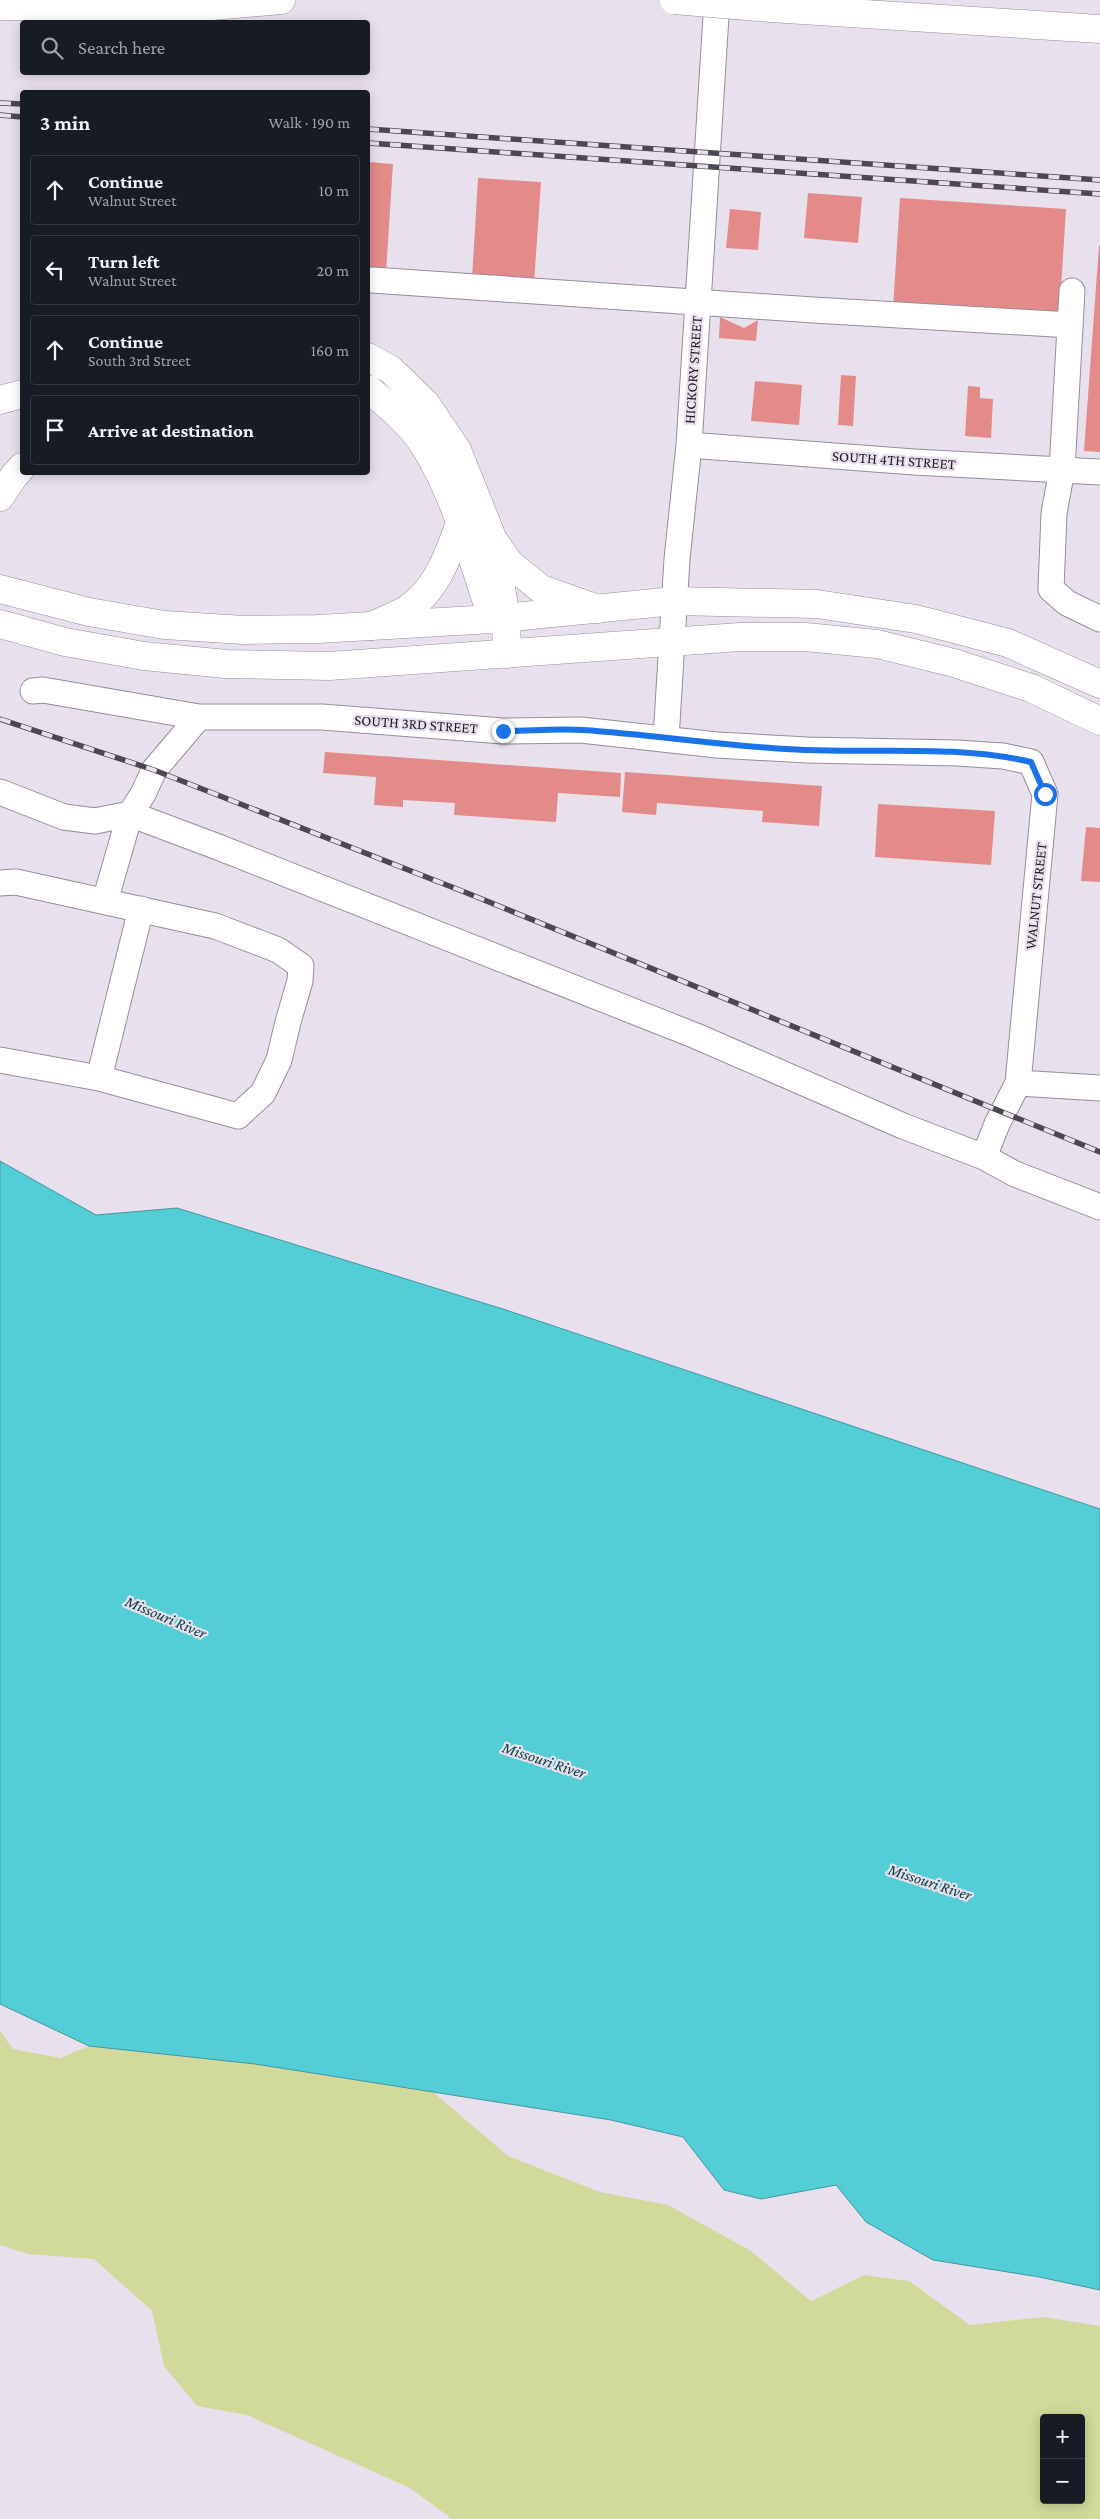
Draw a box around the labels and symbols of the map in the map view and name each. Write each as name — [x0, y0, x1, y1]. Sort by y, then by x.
street label: HICKORY STREET — [681, 315, 705, 425]
street label: SOUTH 4TH STREET — [832, 448, 956, 472]
street label: SOUTH 3RD STREET — [354, 712, 478, 736]
route end — [492, 720, 515, 743]
route start — [1034, 783, 1057, 806]
street label: WALNUT STREET — [1022, 842, 1050, 950]
water label: Missouri River — [122, 1592, 210, 1642]
water label: Missouri River — [499, 1738, 588, 1782]
water label: Missouri River — [885, 1860, 974, 1904]

